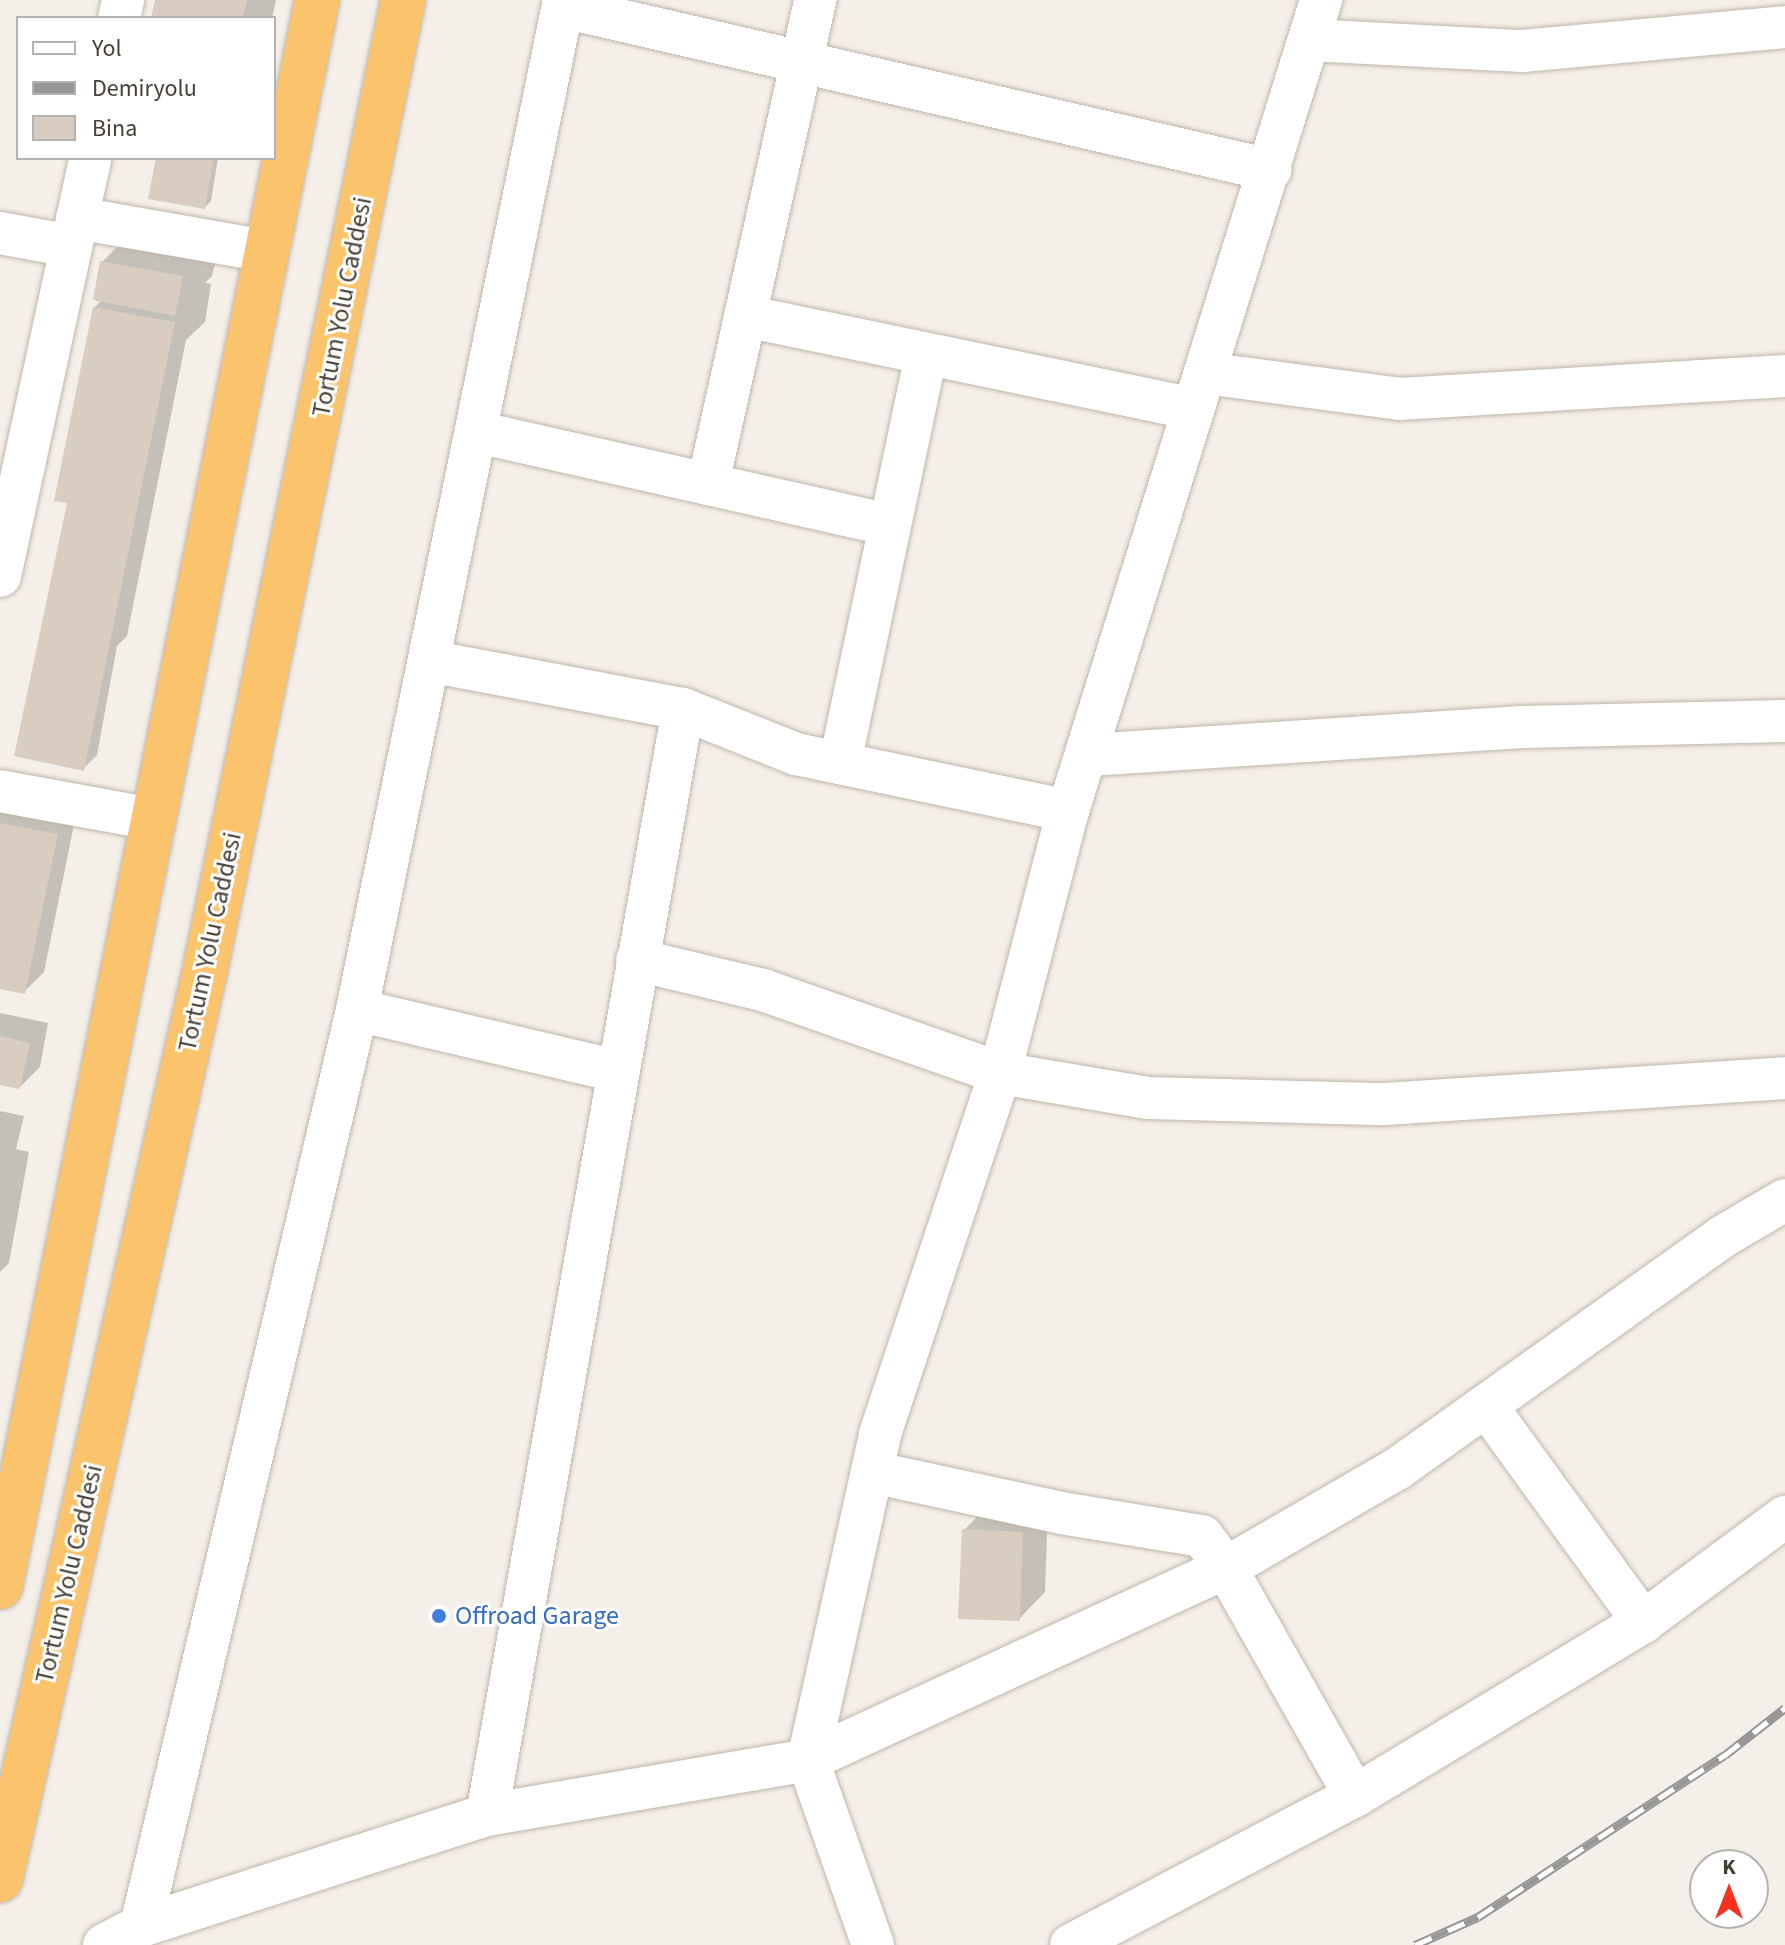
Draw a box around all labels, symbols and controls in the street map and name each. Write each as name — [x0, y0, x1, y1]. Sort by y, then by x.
legend — [16, 16, 276, 160]
text: Yol — [92, 31, 122, 66]
text: Demiryolu — [92, 71, 197, 106]
text: Bina — [92, 111, 137, 146]
street label: Tortum Yolu Caddesi — [305, 194, 379, 420]
street label: Tortum Yolu Caddesi — [172, 830, 248, 1054]
street label: Tortum Yolu Caddesi — [29, 1462, 109, 1686]
place label: Offroad Garage — [455, 1600, 619, 1632]
marker: Offroad Garage — [430, 1607, 448, 1625]
north arrow — [1689, 1849, 1769, 1929]
text: K — [1722, 1851, 1736, 1883]

